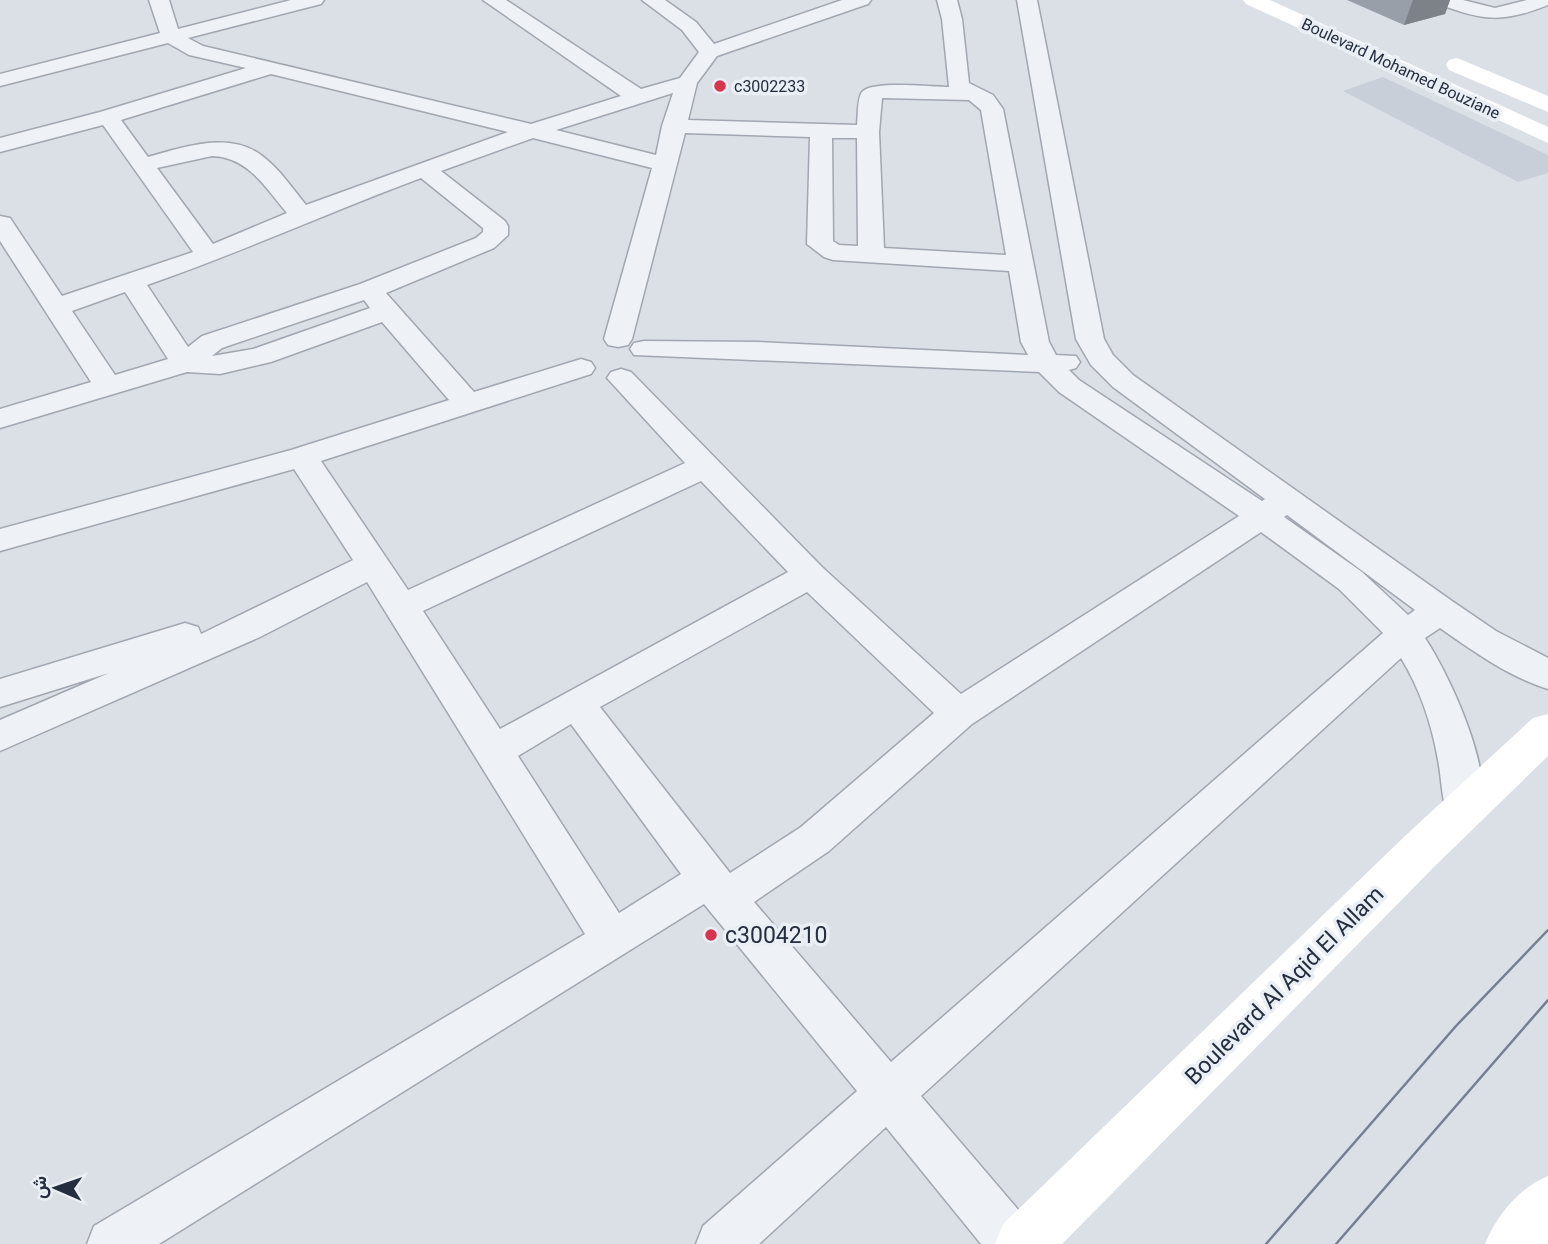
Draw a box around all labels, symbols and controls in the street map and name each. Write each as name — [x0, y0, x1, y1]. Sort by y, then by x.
street label: Boulevard Mohamed Bouziane — [1299, 14, 1503, 123]
place label: c3002233 — [734, 77, 805, 96]
marker: c3002233 — [712, 78, 728, 94]
street label: Boulevard Al Aqid El Allam — [1180, 881, 1389, 1090]
place label: c3004210 — [725, 922, 828, 949]
marker: c3004210 — [703, 927, 719, 943]
north arrow — [21, 1153, 91, 1223]
text: ش — [28, 1175, 51, 1199]

